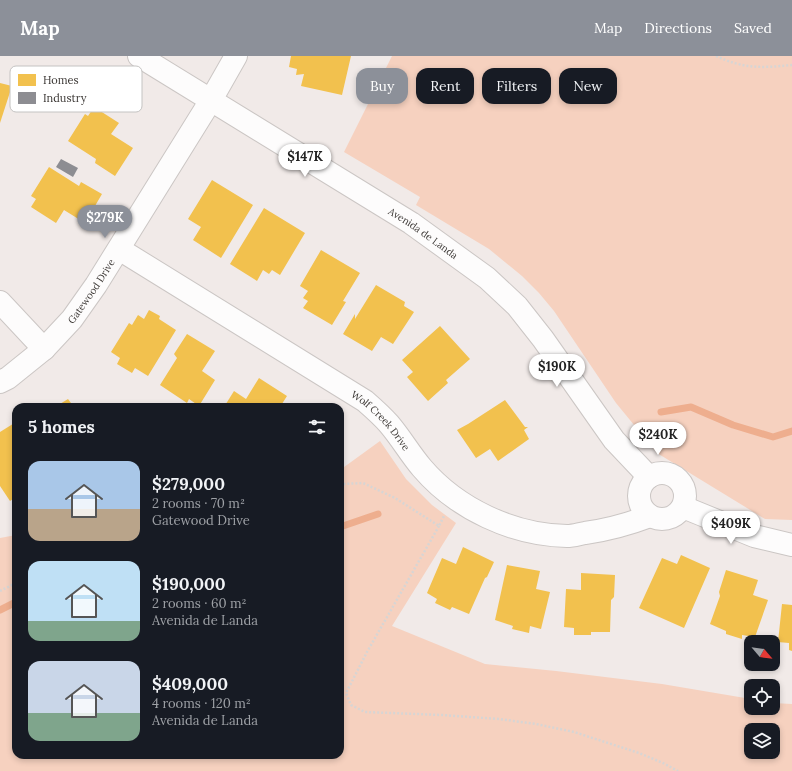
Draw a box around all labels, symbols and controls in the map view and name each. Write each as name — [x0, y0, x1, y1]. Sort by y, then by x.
text: Map — [20, 16, 60, 40]
text: Map — [594, 19, 622, 37]
text: Directions — [644, 19, 712, 37]
text: Saved — [734, 19, 772, 37]
legend — [10, 66, 142, 112]
chip: Buy — [356, 68, 408, 104]
chip: Rent — [416, 68, 474, 104]
chip: Filters — [482, 68, 551, 104]
chip: New — [559, 68, 617, 104]
text: Homes — [43, 73, 79, 87]
text: Industry — [43, 91, 87, 105]
pin: $147K — [277, 144, 333, 178]
text: $147K — [287, 148, 323, 165]
street label: Avenida de Landa — [385, 204, 460, 262]
pin: $279K — [77, 205, 133, 239]
text: $279K — [86, 209, 124, 226]
street label: Gatewood Drive — [65, 256, 118, 327]
pin: $190K — [529, 354, 585, 388]
text: $190K — [538, 358, 576, 375]
street label: Wolf Creek Drive — [349, 388, 413, 454]
text: 5 homes — [28, 416, 95, 438]
icon: filters — [306, 416, 328, 438]
pin: $240K — [630, 422, 686, 456]
text: $240K — [638, 426, 678, 443]
text: $279,000 — [152, 473, 225, 495]
icon: home — [60, 477, 108, 525]
text: 2 rooms · 70 m² — [152, 495, 245, 512]
pin: $409K — [703, 511, 759, 545]
text: Gatewood Drive — [152, 512, 250, 529]
text: $409K — [711, 515, 751, 532]
text: $190,000 — [152, 573, 226, 595]
icon: home — [60, 577, 108, 625]
text: 2 rooms · 60 m² — [152, 595, 247, 612]
text: Avenida de Landa — [152, 612, 258, 629]
north arrow — [744, 635, 780, 671]
map controls — [744, 635, 780, 759]
text: $409,000 — [152, 673, 228, 695]
icon: home — [60, 677, 108, 725]
button: locate — [744, 679, 780, 715]
text: 4 rooms · 120 m² — [152, 695, 251, 712]
text: Avenida de Landa — [152, 712, 258, 729]
button: layers — [744, 723, 780, 759]

